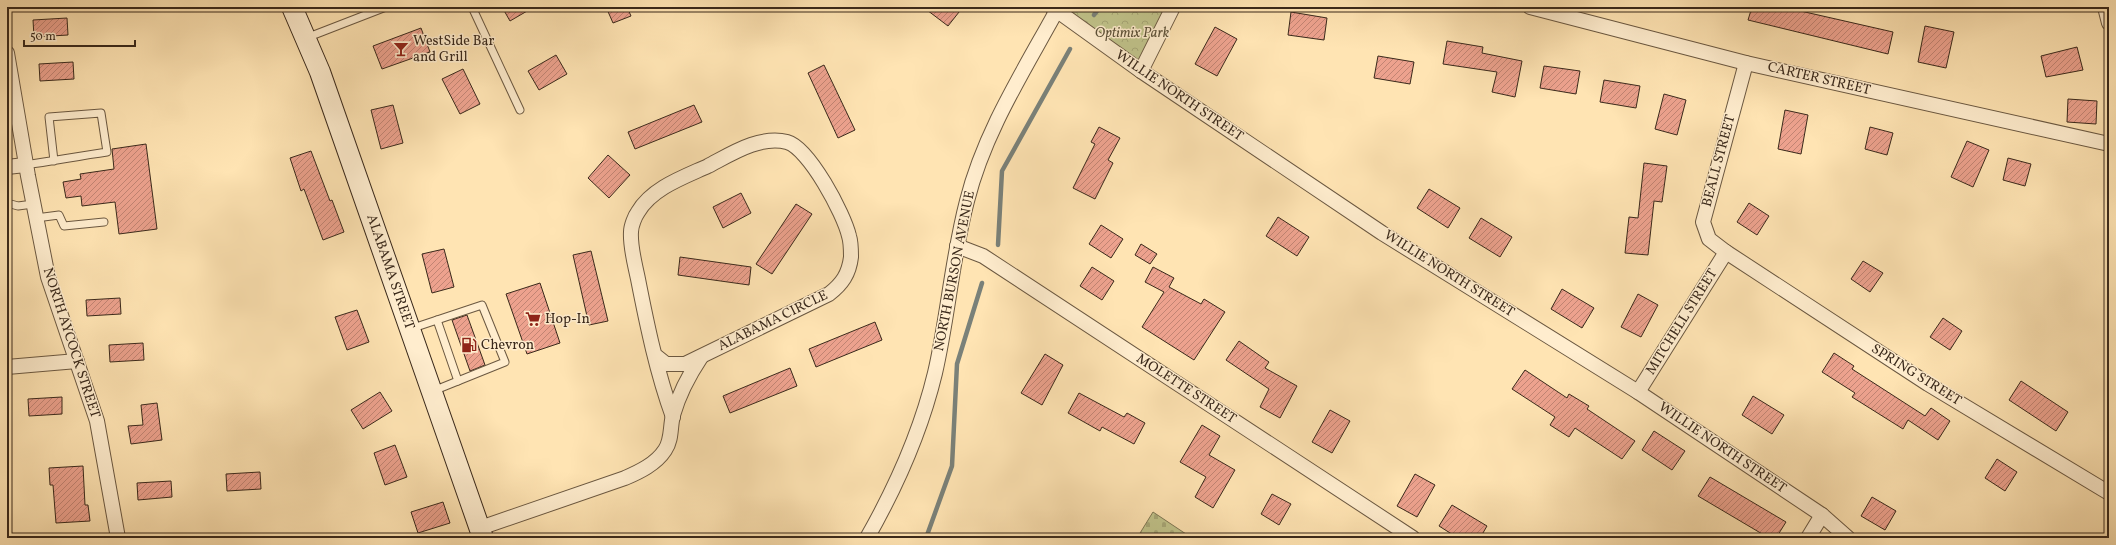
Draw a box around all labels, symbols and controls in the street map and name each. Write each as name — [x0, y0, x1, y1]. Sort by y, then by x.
scale bar — [24, 22, 135, 48]
park label: Optimix Park — [1095, 24, 1170, 43]
text: 50 m — [30, 29, 56, 45]
place label: WestSide Bar and Grill — [413, 32, 494, 67]
bar icon: WestSide Bar and Grill — [392, 40, 410, 58]
street label: WILLIE NORTH STREET — [1111, 46, 1247, 146]
street label: CARTER STREET — [1766, 58, 1872, 100]
street label: BEALL STREET — [1698, 113, 1740, 209]
street label: NORTH BURSON AVENUE — [930, 189, 980, 353]
street label: ALABAMA STREET — [361, 212, 419, 332]
street label: WILLIE NORTH STREET — [1380, 226, 1518, 322]
street label: NORTH AYCOCK STREET — [38, 265, 104, 421]
street label: MITCHELL STREET — [1642, 265, 1722, 379]
street label: ALABAMA CIRCLE — [715, 286, 831, 356]
supermarket icon: Hop-In — [524, 310, 542, 328]
place label: Hop-In — [545, 310, 590, 329]
fuel station icon: Chevron — [460, 336, 478, 354]
place label: Chevron — [481, 336, 534, 355]
street label: SPRING STREET — [1867, 340, 1965, 410]
street label: MOLETTE STREET — [1132, 350, 1240, 428]
street label: WILLIE NORTH STREET — [1654, 398, 1790, 498]

